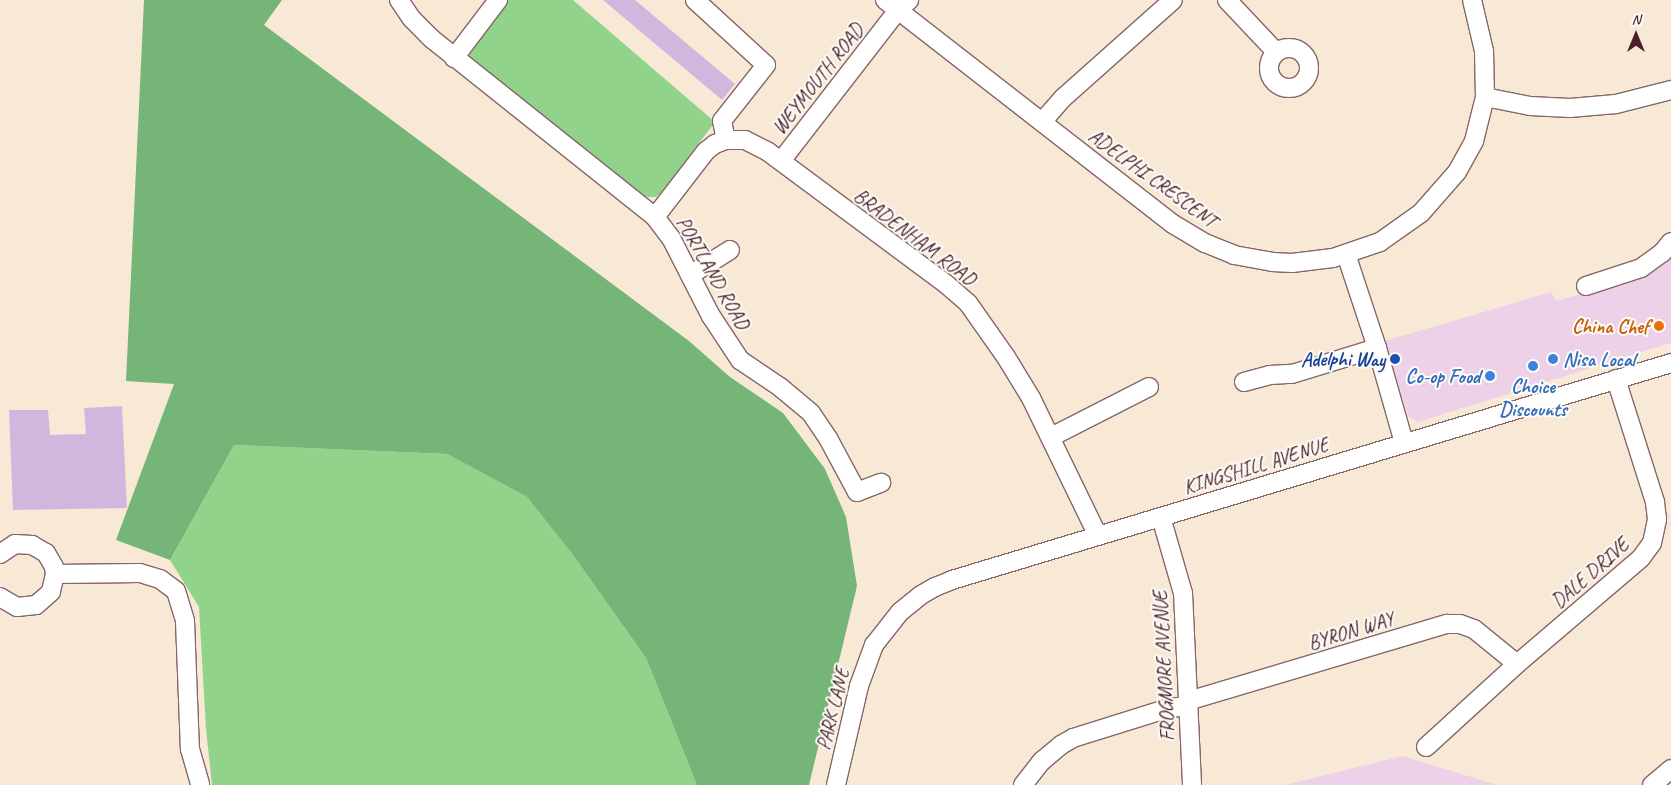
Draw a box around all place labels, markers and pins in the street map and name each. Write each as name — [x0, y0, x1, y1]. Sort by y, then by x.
place label: China Chef — [1572, 314, 1649, 338]
marker: China Chef — [1653, 320, 1665, 332]
place label: Adelphi Way — [1301, 347, 1385, 371]
place label: Nisa Local — [1563, 347, 1635, 371]
marker: Adelphi Way — [1389, 353, 1401, 365]
marker: Nisa Local — [1547, 353, 1559, 365]
marker: Choice Discounts — [1527, 360, 1539, 372]
place label: Co-op Food — [1406, 364, 1480, 388]
marker: Co-op Food — [1484, 370, 1496, 382]
place label: Choice Discounts — [1499, 374, 1567, 421]

